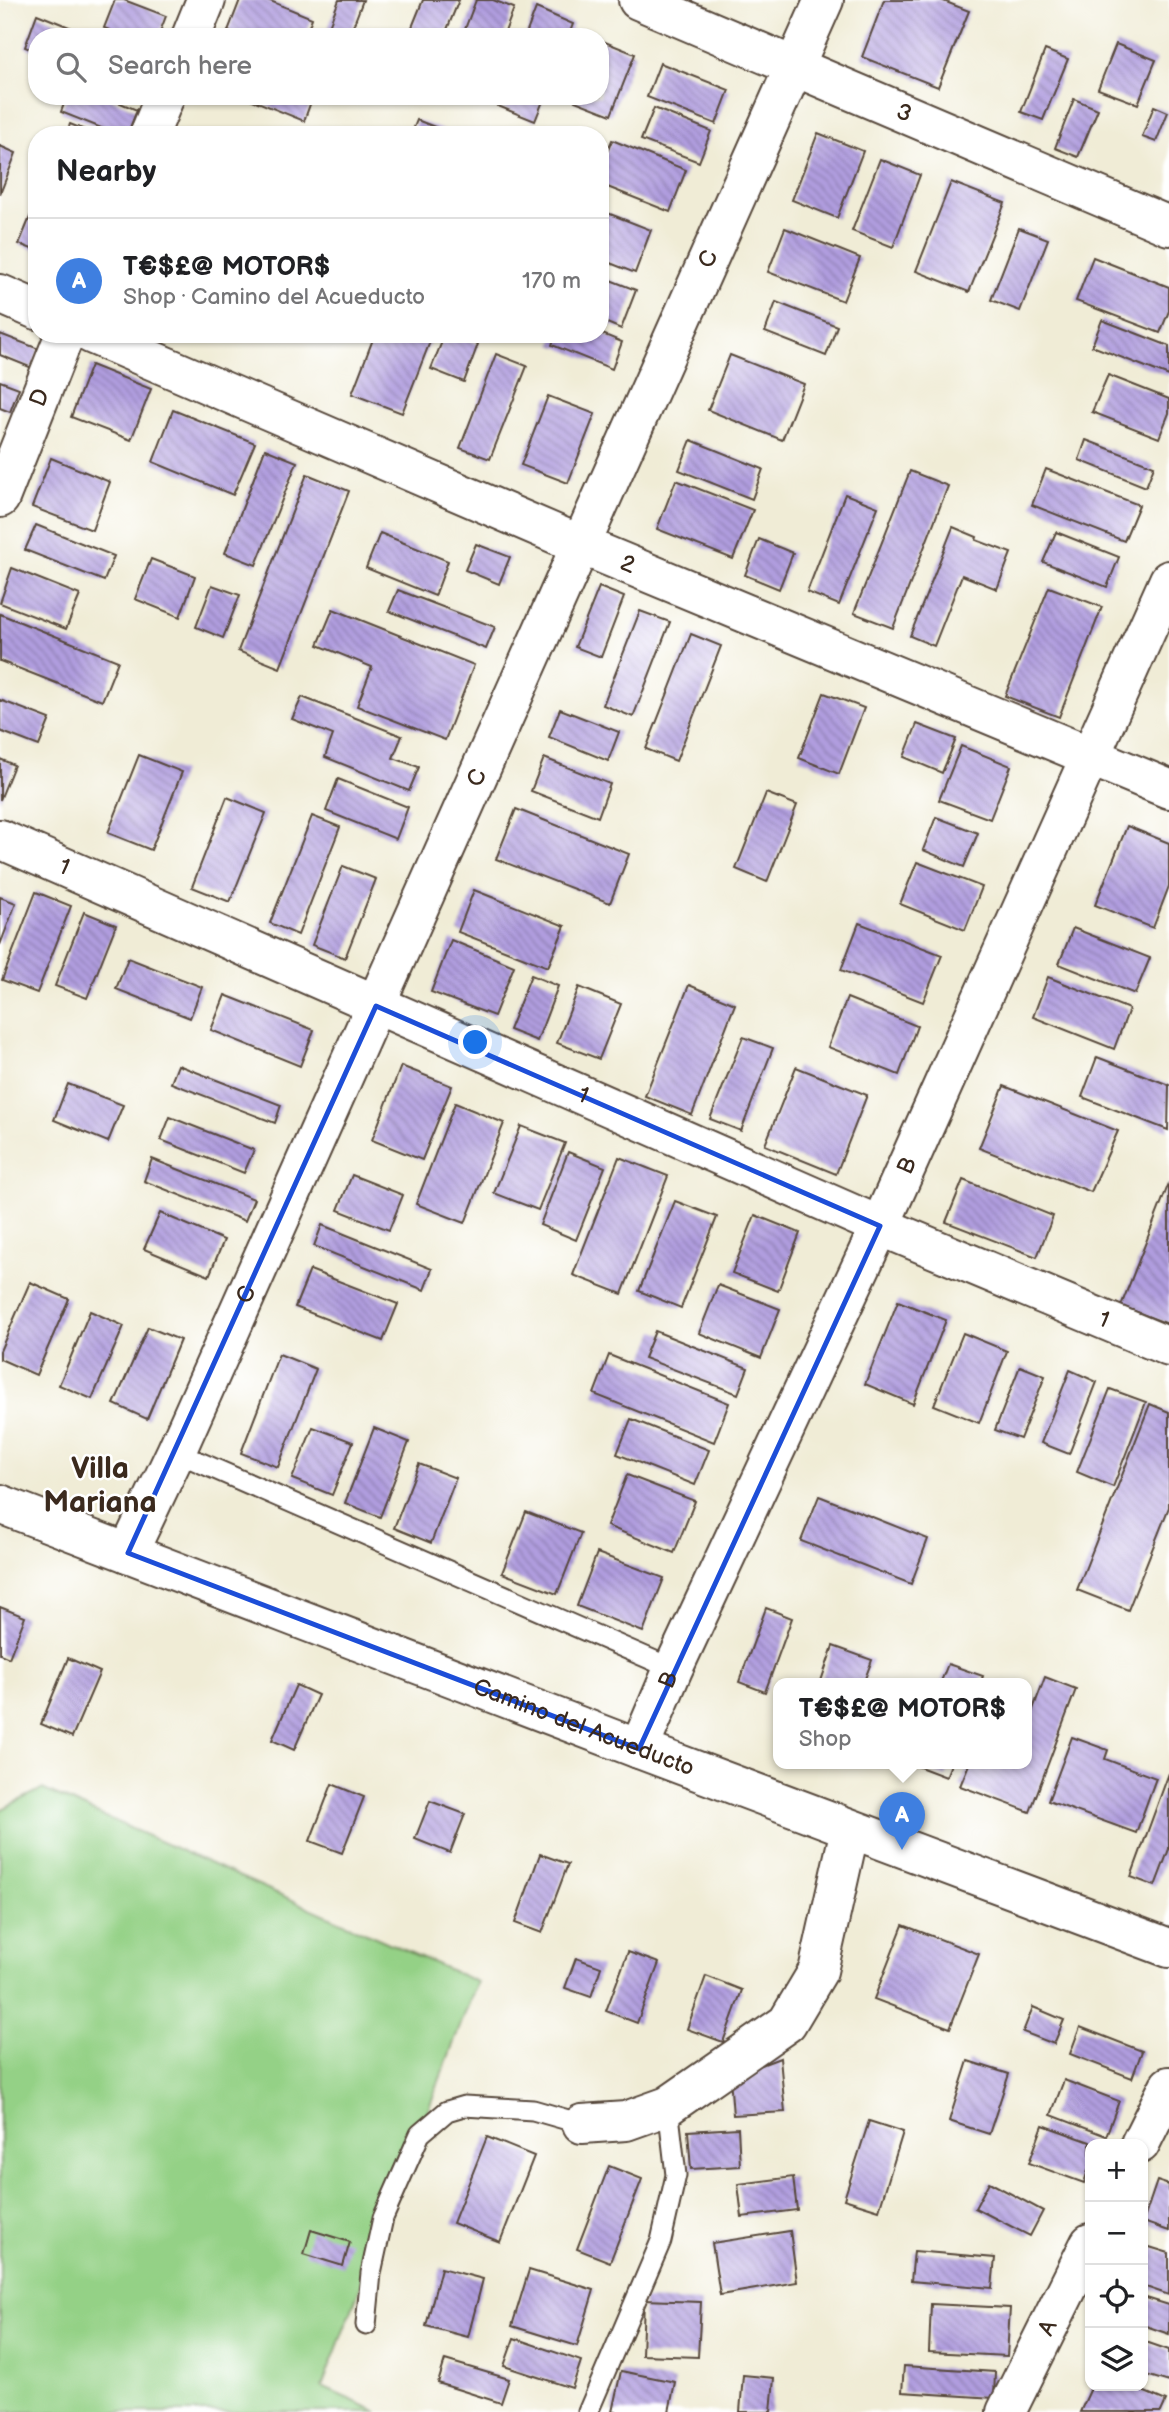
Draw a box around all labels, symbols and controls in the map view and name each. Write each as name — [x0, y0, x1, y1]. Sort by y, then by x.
search box — [28, 28, 609, 105]
icon: search — [52, 48, 90, 86]
text: Search here — [108, 51, 252, 82]
street label: 3 — [892, 98, 916, 129]
text: Nearby — [56, 154, 156, 190]
street label: C — [692, 246, 724, 272]
text: T€$£@ MOTOR$ — [123, 252, 331, 283]
text: A — [72, 267, 86, 295]
text: 170 m — [522, 267, 581, 295]
text: Shop · Camino del Acueducto — [123, 283, 425, 311]
street label: D — [24, 385, 56, 411]
street label: 2 — [616, 549, 640, 580]
street label: C — [461, 765, 493, 791]
street label: 1 — [54, 853, 74, 882]
your location — [458, 1025, 492, 1059]
street label: 1 — [573, 1081, 593, 1110]
street label: B — [891, 1153, 923, 1179]
street label: C — [230, 1282, 262, 1308]
street label: 1 — [1094, 1305, 1113, 1334]
district label: Villa Mariana — [43, 1451, 157, 1521]
street label: B — [652, 1667, 684, 1693]
street label: Camino del Acueducto — [469, 1673, 698, 1782]
popup — [773, 1678, 1032, 1769]
text: T€$£@ MOTOR$ — [799, 1694, 1006, 1725]
text: Shop — [799, 1725, 852, 1753]
pin: A — [879, 1792, 925, 1850]
map controls — [1085, 2139, 1148, 2391]
button: + — [1085, 2139, 1148, 2202]
button: − — [1085, 2202, 1148, 2265]
button: locate — [1085, 2265, 1148, 2328]
street label: A — [1032, 2314, 1064, 2340]
button: layers — [1085, 2328, 1148, 2391]

